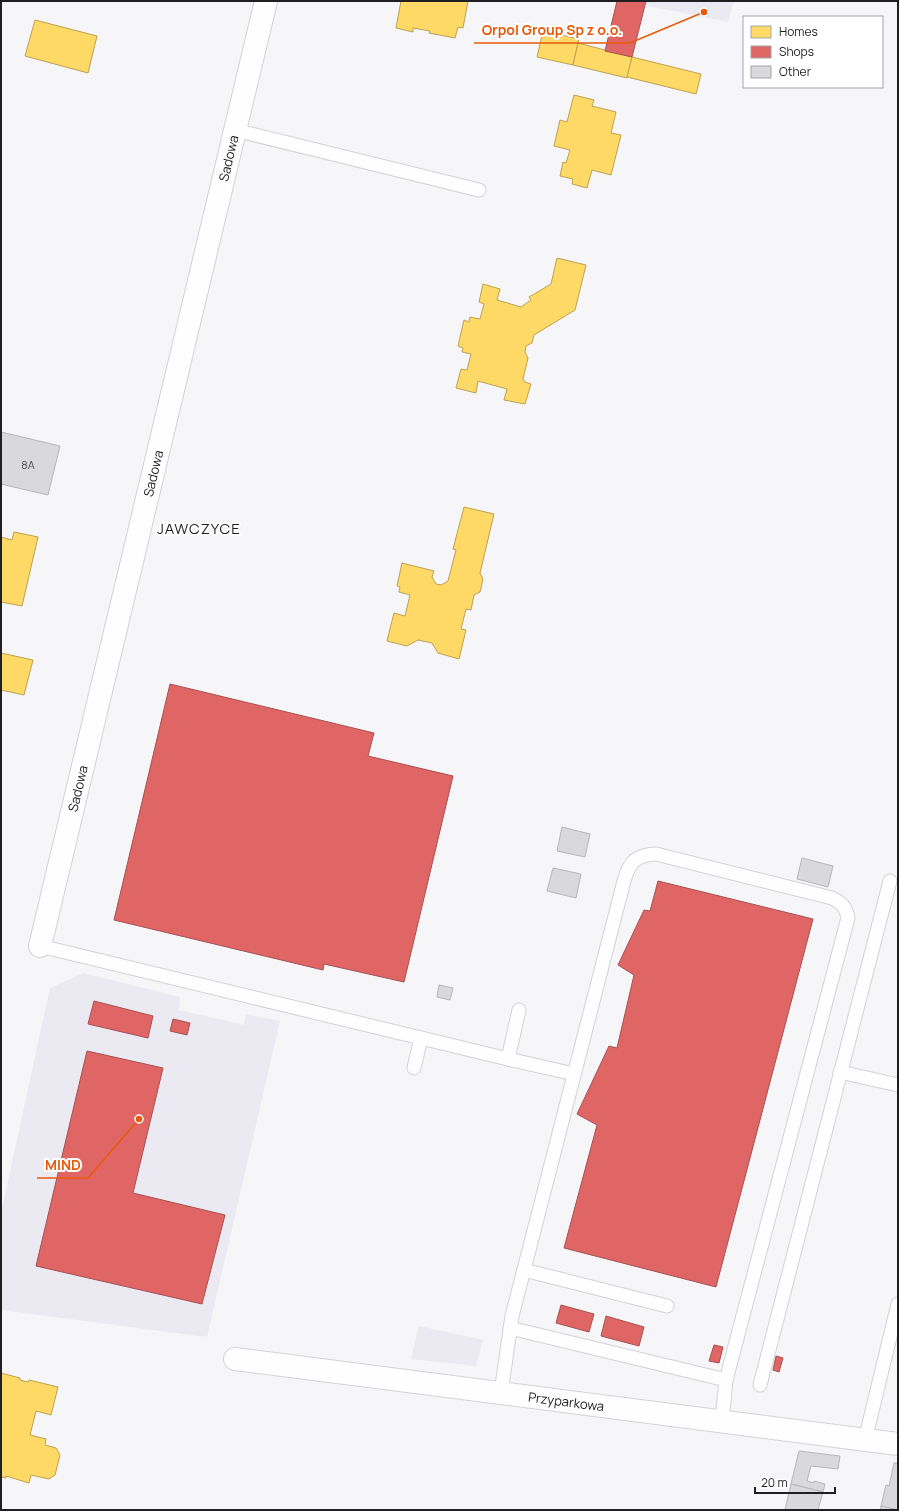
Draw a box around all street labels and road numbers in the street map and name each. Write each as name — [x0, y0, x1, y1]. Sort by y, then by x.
street label: Sadowa — [214, 133, 243, 183]
street label: Sadowa — [139, 448, 167, 498]
street label: Sadowa — [63, 763, 92, 813]
street label: Przyparkowa — [527, 1388, 605, 1415]

